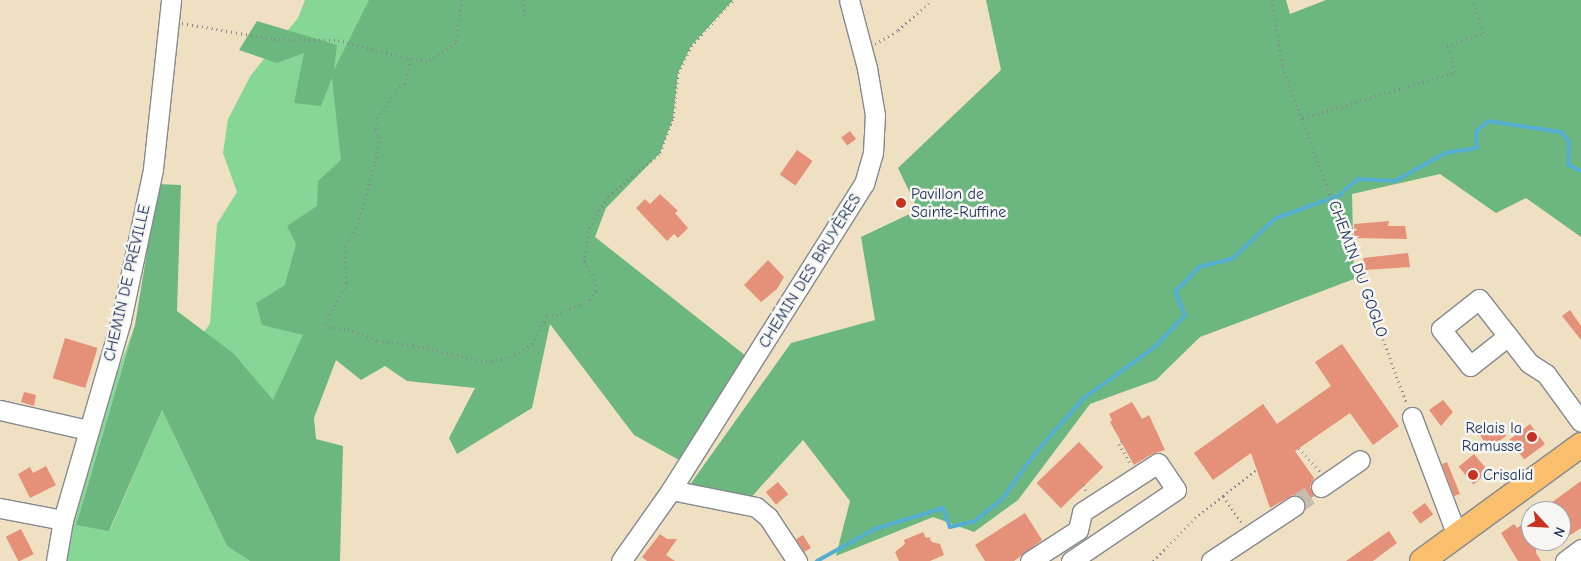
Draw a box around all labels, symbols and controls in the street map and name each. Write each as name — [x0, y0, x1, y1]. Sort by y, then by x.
place label: Pavillon de Sainte-Ruffine — [911, 184, 1006, 222]
street label: CHEMIN DES BRUYÈRES — [755, 190, 865, 352]
marker: Pavillon de Sainte-Ruffine — [895, 197, 907, 209]
street label: CHEMIN DU GOGLO — [1324, 198, 1392, 340]
street label: CHEMIN DE PRÉVILLE — [100, 203, 154, 363]
place label: Relais la Ramusse — [1462, 418, 1522, 456]
marker: Relais la Ramusse — [1526, 431, 1538, 443]
place label: Crisalid — [1483, 465, 1533, 485]
marker: Crisalid — [1467, 469, 1479, 481]
north arrow — [1521, 501, 1571, 551]
text: N — [1550, 524, 1569, 540]

